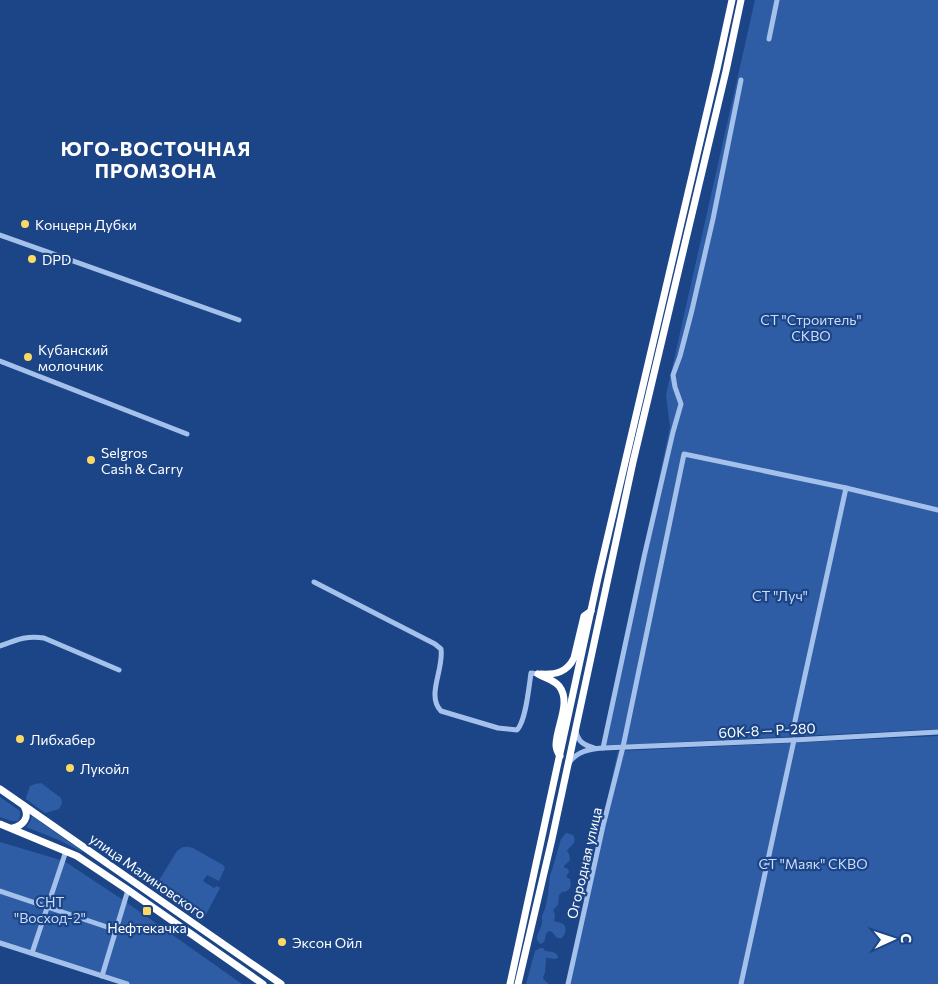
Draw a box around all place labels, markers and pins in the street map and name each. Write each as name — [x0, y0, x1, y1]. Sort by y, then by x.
place label: Концерн Дубки — [35, 216, 137, 233]
marker: Концерн Дубки — [19, 218, 31, 230]
place label: DPD — [42, 251, 71, 268]
marker: DPD — [26, 253, 38, 265]
place label: Кубанский молочник — [38, 341, 108, 374]
marker: Кубанский молочник — [22, 351, 34, 363]
place label: Selgros Cash & Carry — [101, 444, 183, 477]
marker: Selgros Cash & Carry — [85, 454, 97, 466]
place label: Либхабер — [30, 731, 96, 748]
marker: Либхабер — [14, 733, 26, 745]
place label: Лукойл — [80, 760, 129, 777]
marker: Лукойл — [64, 762, 76, 774]
marker: Нефтекачка — [141, 905, 153, 917]
place label: Нефтекачка — [107, 919, 187, 936]
place label: Эксон Ойл — [292, 934, 362, 951]
marker: Эксон Ойл — [276, 936, 288, 948]

